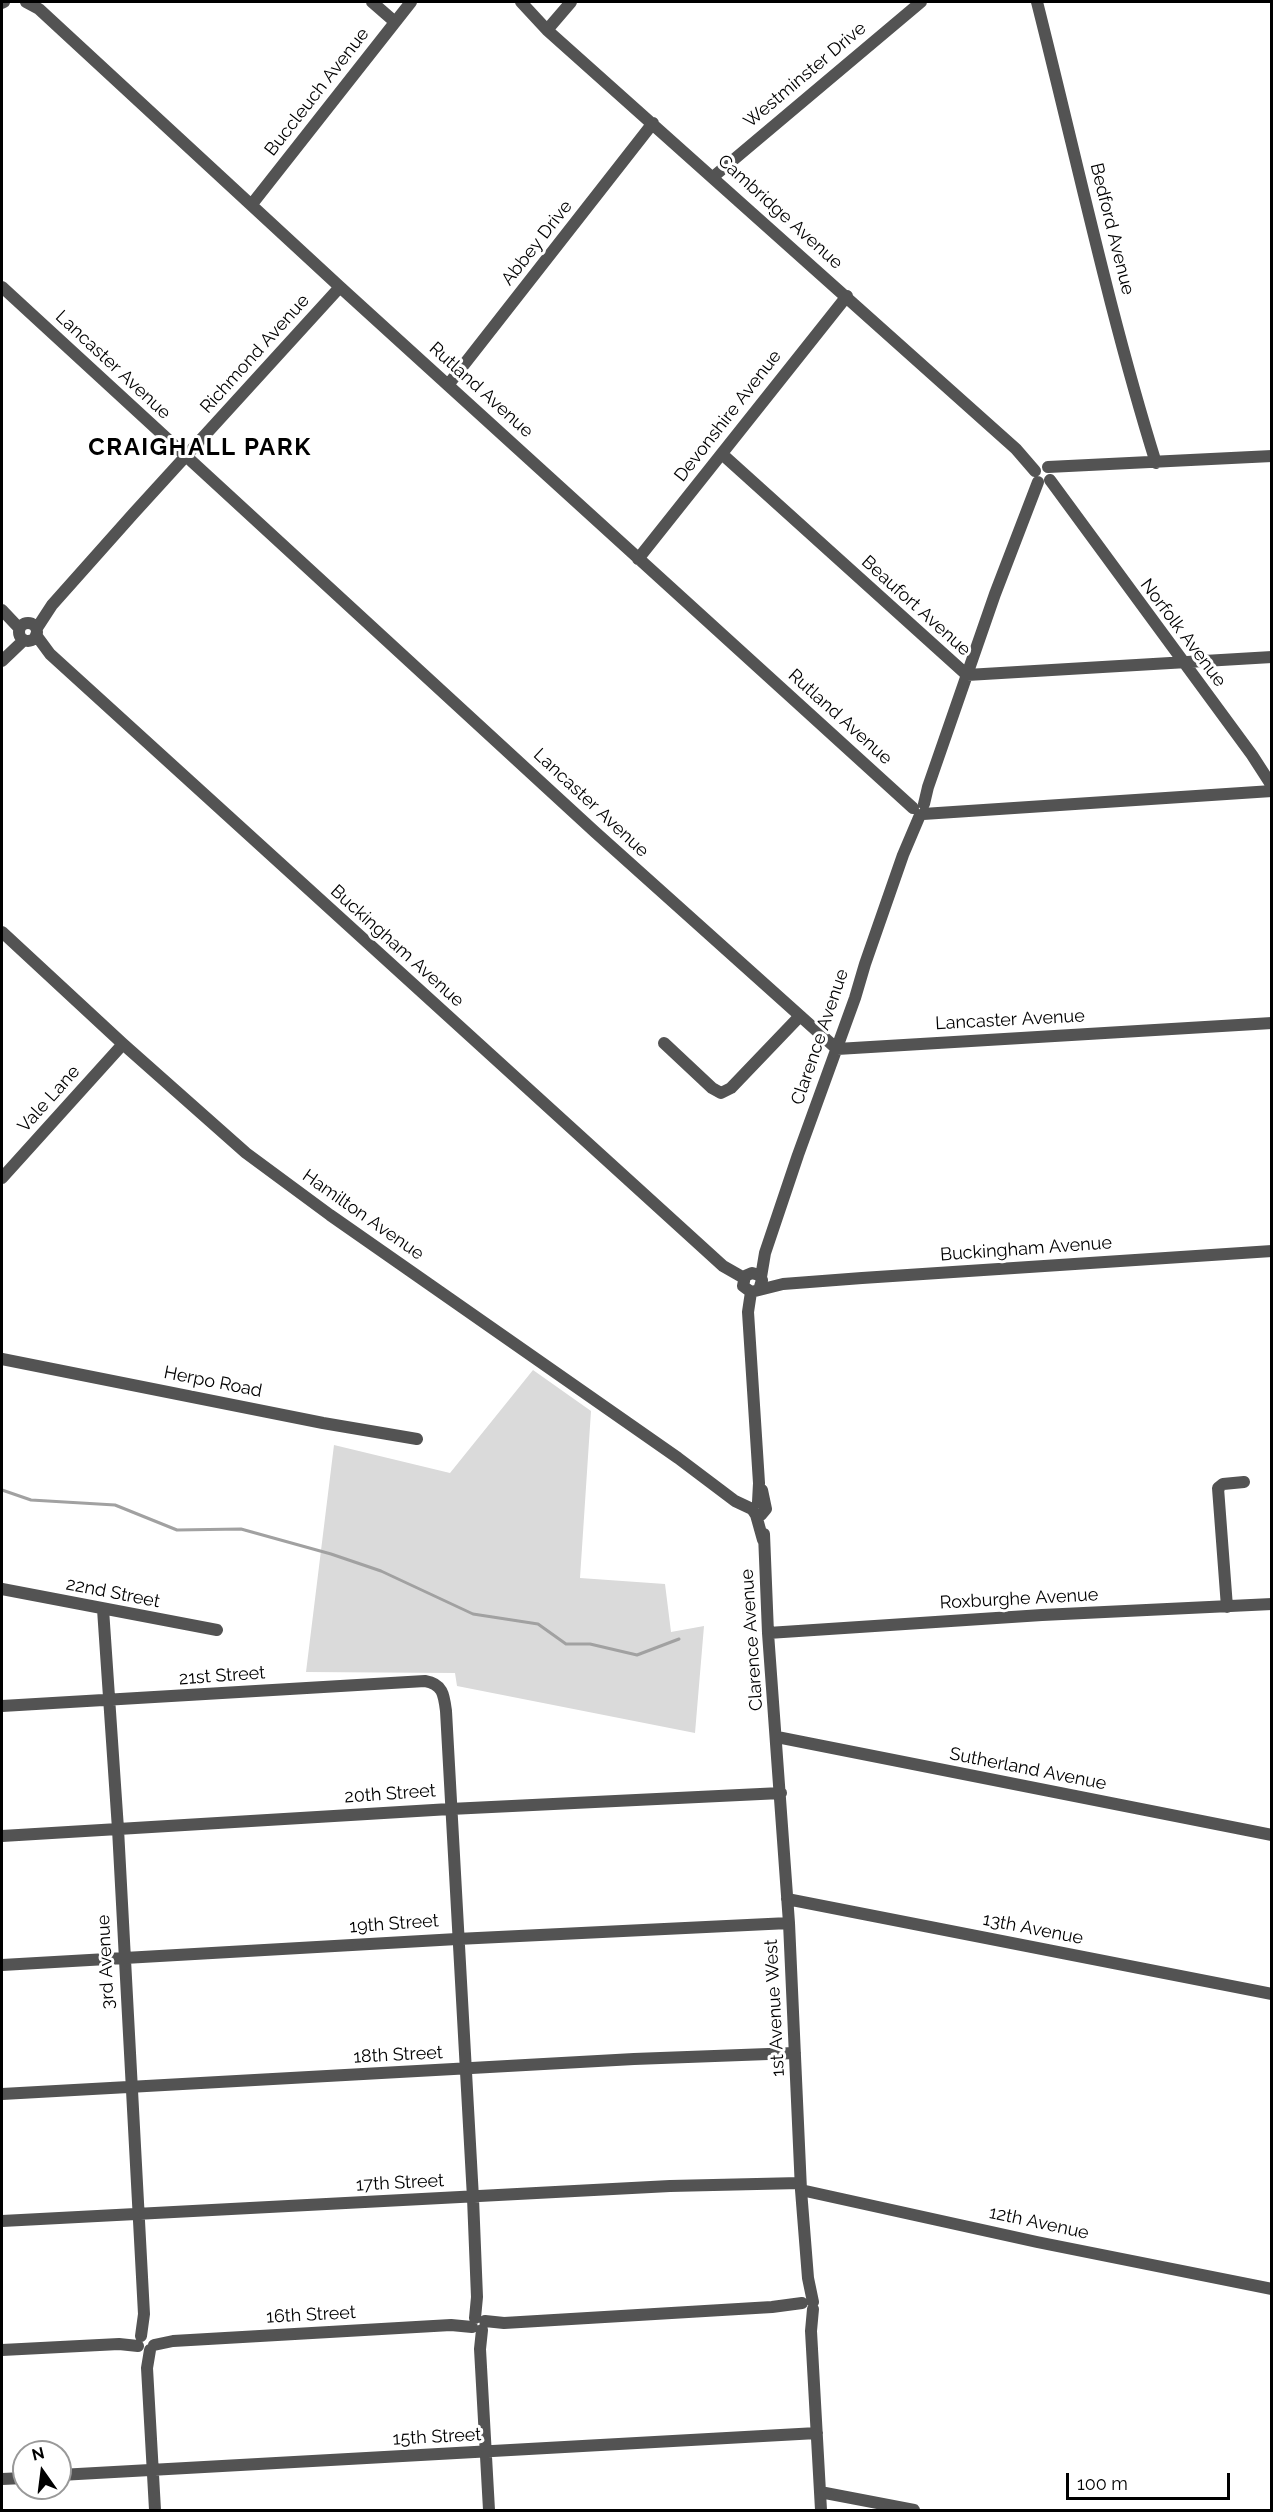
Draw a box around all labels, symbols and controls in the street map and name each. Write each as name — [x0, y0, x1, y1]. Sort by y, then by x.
street label: Westminster Drive — [740, 18, 870, 132]
street label: Buccleuch Avenue — [260, 24, 374, 160]
street label: Cambridge Avenue — [713, 150, 847, 274]
street label: Bedford Avenue — [1085, 161, 1139, 297]
street label: Abbey Drive — [497, 196, 577, 290]
street label: Richmond Avenue — [196, 290, 314, 418]
street label: Lancaster Avenue — [51, 306, 175, 424]
street label: Rutland Avenue — [425, 338, 537, 442]
street label: Devonshire Avenue — [670, 346, 786, 486]
district label: CRAIGHALL PARK — [88, 434, 312, 462]
street label: Beaufort Avenue — [857, 551, 975, 661]
street label: Norfolk Avenue — [1135, 575, 1231, 691]
street label: Rutland Avenue — [784, 665, 896, 769]
street label: Lancaster Avenue — [529, 744, 653, 862]
street label: Buckingham Avenue — [326, 880, 468, 1012]
street label: Clarence Avenue — [787, 966, 853, 1108]
street label: Lancaster Avenue — [935, 1005, 1085, 1035]
street label: Vale Lane — [13, 1061, 85, 1137]
street label: Hamilton Avenue — [298, 1165, 428, 1265]
street label: Buckingham Avenue — [939, 1232, 1113, 1266]
street label: Herpo Road — [162, 1362, 264, 1402]
street label: Clarence Avenue — [736, 1568, 768, 1712]
street label: 22nd Street — [64, 1573, 162, 1613]
street label: Roxburghe Avenue — [939, 1584, 1099, 1614]
street label: 21st Street — [178, 1662, 266, 1690]
street label: Sutherland Avenue — [948, 1743, 1108, 1795]
street label: 20th Street — [344, 1780, 436, 1808]
street label: 13th Avenue — [981, 1909, 1085, 1949]
street label: 19th Street — [349, 1910, 439, 1938]
street label: 3rd Avenue — [93, 1914, 119, 2010]
street label: 1st Avenue West — [761, 1939, 789, 2077]
street label: 18th Street — [353, 2042, 443, 2068]
street label: 17th Street — [355, 2170, 445, 2196]
street label: 12th Avenue — [987, 2202, 1091, 2244]
street label: 16th Street — [266, 2302, 356, 2328]
street label: 15th Street — [392, 2424, 482, 2450]
north arrow — [12, 2440, 72, 2500]
text: N — [30, 2443, 46, 2465]
scale bar — [1069, 2461, 1232, 2499]
text: 100 m — [1077, 2473, 1128, 2494]

